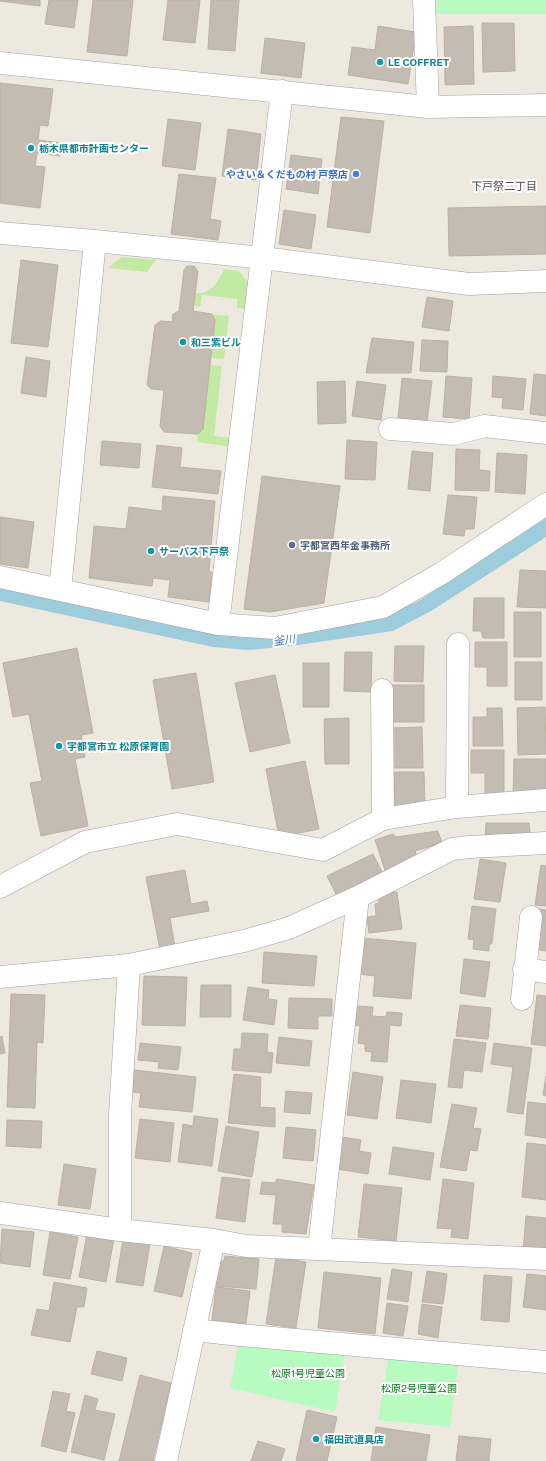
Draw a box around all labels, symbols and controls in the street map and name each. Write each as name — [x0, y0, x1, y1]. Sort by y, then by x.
place label: LE COFFRET — [388, 56, 449, 68]
marker: LE COFFRET — [375, 57, 385, 67]
place label: 栃木県都市計画センター — [39, 142, 149, 154]
marker: 栃木県都市計画センター — [26, 143, 36, 153]
place label: やさい＆くだもの村 戸祭店 — [226, 168, 348, 180]
marker: やさい＆くだもの村 戸祭店 — [351, 169, 361, 179]
district label: 下戸祭二丁目 — [471, 180, 537, 192]
place label: 和三紫ビル — [191, 336, 241, 348]
marker: 和三紫ビル — [178, 337, 188, 347]
place label: 宇都宮西年金事務所 — [300, 539, 390, 551]
marker: 宇都宮西年金事務所 — [287, 540, 297, 550]
place label: サーパス下戸祭 — [159, 545, 229, 557]
marker: サーパス下戸祭 — [146, 546, 156, 556]
water label: 釜川 — [272, 632, 297, 647]
place label: 宇都宮市立 松原保育園 — [67, 740, 169, 752]
marker: 宇都宮市立 松原保育園 — [54, 741, 64, 751]
park label: 松原1号児童公園 — [271, 1367, 345, 1379]
park label: 松原2号児童公園 — [381, 1382, 457, 1394]
place label: 福田武道具店 — [324, 1433, 384, 1445]
marker: 福田武道具店 — [311, 1434, 321, 1444]

